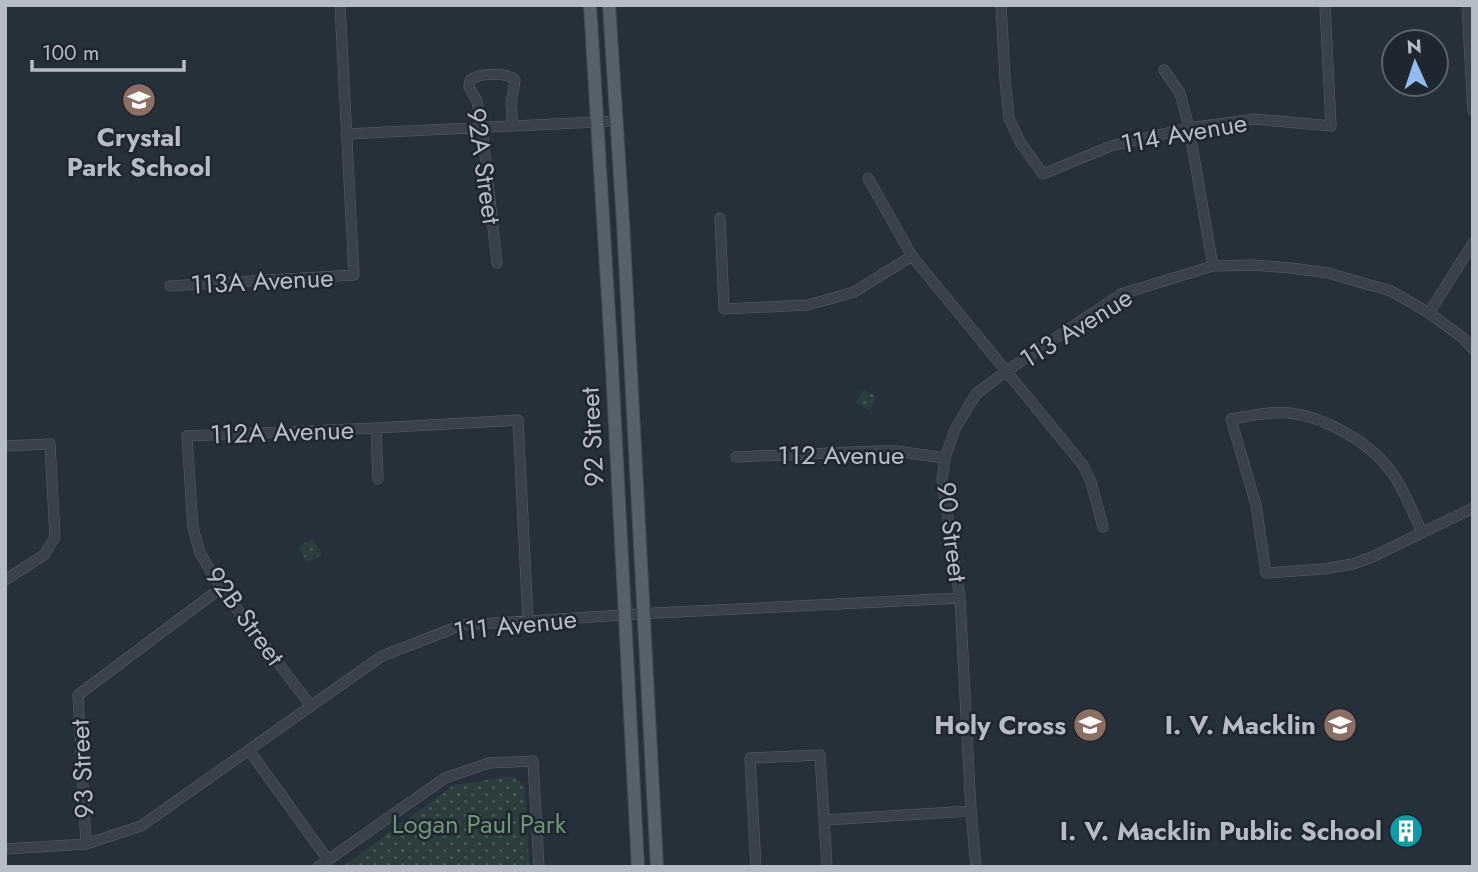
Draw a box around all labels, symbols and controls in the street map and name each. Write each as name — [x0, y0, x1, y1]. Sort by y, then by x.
scale bar — [32, 28, 184, 72]
north arrow — [1380, 28, 1450, 98]
text: N — [1406, 33, 1422, 60]
text: 100 m — [42, 38, 99, 68]
school or university icon: Crystal Park School — [120, 81, 158, 119]
street label: 114 Avenue — [1118, 103, 1250, 163]
street label: 92A Street — [457, 106, 511, 227]
place label: Crystal Park School — [67, 118, 211, 186]
street label: 113A Avenue — [190, 258, 334, 304]
street label: 113 Avenue — [1012, 278, 1140, 378]
street label: 92 Street — [570, 386, 614, 488]
street label: 112A Avenue — [209, 410, 355, 454]
street label: 112 Avenue — [778, 436, 904, 474]
street label: 90 Street — [927, 480, 977, 585]
street label: 92B Street — [196, 559, 294, 674]
street label: 111 Avenue — [451, 600, 579, 650]
place label: Holy Cross — [934, 706, 1066, 744]
school or university icon: Holy Cross — [1071, 706, 1109, 744]
place label: I. V. Macklin — [1165, 706, 1316, 744]
school or university icon: I. V. Macklin — [1321, 706, 1359, 744]
street label: 93 Street — [60, 718, 104, 819]
park label: Logan Paul Park — [392, 805, 567, 843]
place label: I. V. Macklin Public School — [1060, 812, 1382, 850]
building icon: I. V. Macklin Public School — [1387, 812, 1425, 850]

